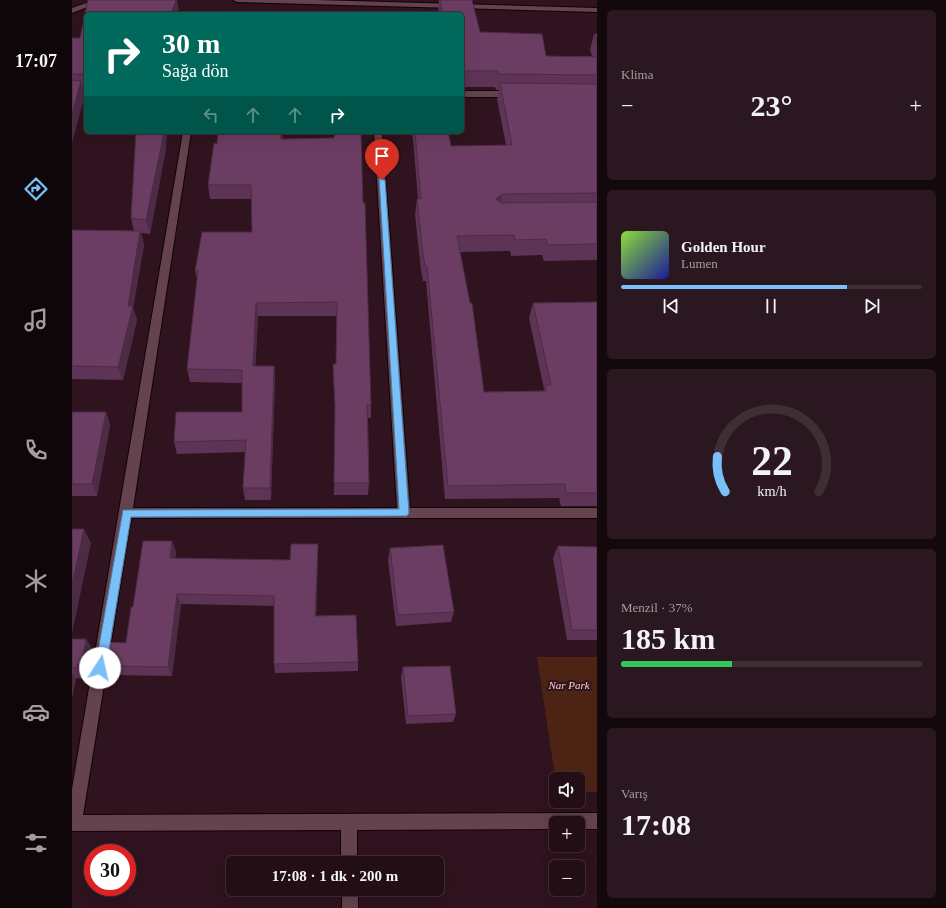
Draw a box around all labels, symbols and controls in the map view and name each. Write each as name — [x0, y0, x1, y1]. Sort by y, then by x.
icon: right — [96, 28, 148, 80]
text: 30 m — [162, 28, 220, 59]
text: 17:07 — [15, 51, 57, 71]
text: Sağa dön — [162, 61, 229, 81]
text: Klima — [621, 67, 654, 82]
text: 23° — [751, 89, 793, 122]
text: − — [621, 93, 633, 118]
text: + — [910, 93, 922, 118]
icon: left — [200, 104, 222, 126]
icon: ahead — [242, 104, 264, 126]
icon: ahead — [284, 104, 306, 126]
icon: right — [326, 104, 348, 126]
pin — [365, 139, 399, 180]
icon: arrive — [371, 145, 393, 167]
icon: directions — [22, 175, 50, 203]
text: Golden Hour — [681, 239, 766, 255]
text: Lumen — [681, 256, 718, 271]
icon: previous — [660, 295, 682, 317]
icon: pause — [760, 295, 782, 317]
icon: next — [861, 295, 883, 317]
icon: music — [22, 306, 50, 334]
icon: phone — [22, 436, 50, 464]
text: 22 — [751, 438, 792, 484]
text: km/h — [757, 483, 786, 499]
icon: climate — [22, 567, 50, 595]
text: Menzil · 37% — [621, 600, 692, 615]
text: 185 km — [621, 622, 715, 655]
position arrow — [79, 647, 121, 689]
park label: Nar Park — [547, 679, 591, 691]
icon: car — [22, 698, 50, 726]
map controls — [549, 772, 585, 896]
button: sound — [549, 772, 585, 808]
text: Varış — [621, 786, 648, 801]
text: 17:08 — [621, 808, 691, 841]
button: + — [549, 816, 585, 852]
icon: filters — [22, 829, 50, 857]
speed limit sign: 30 — [84, 844, 136, 896]
button: − — [549, 860, 585, 896]
text: 17:08 · 1 dk · 200 m — [272, 868, 398, 884]

